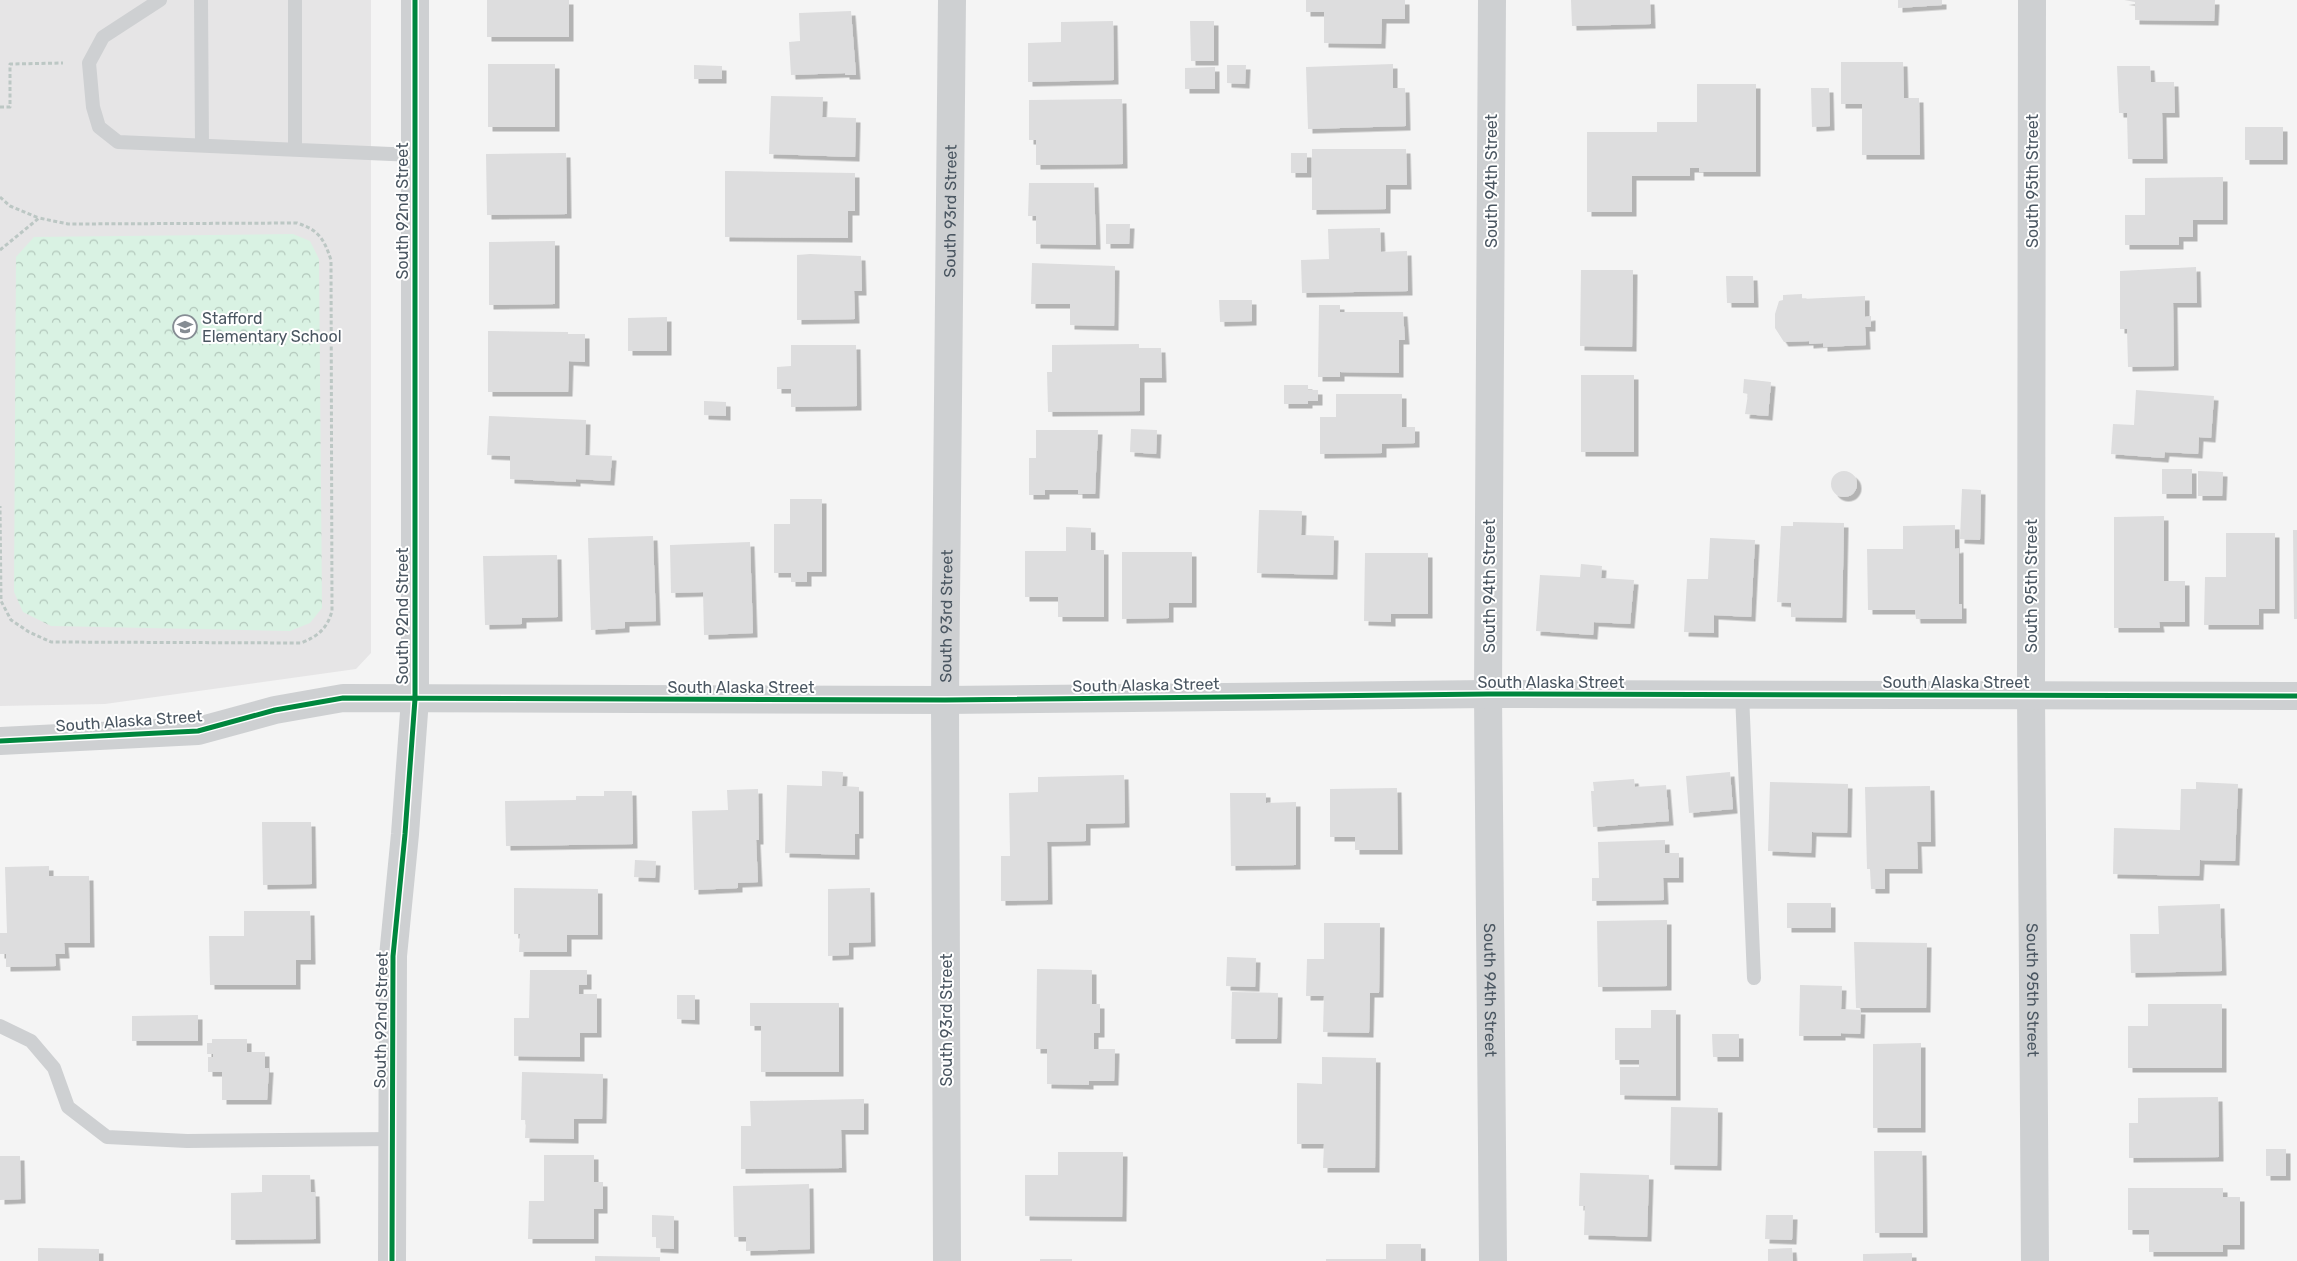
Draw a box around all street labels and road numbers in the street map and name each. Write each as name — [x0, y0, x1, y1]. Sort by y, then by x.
street label: South 94th Street — [1482, 114, 1501, 248]
street label: South 95th Street — [2023, 114, 2042, 248]
street label: South 92nd Street — [393, 143, 412, 279]
street label: South 93rd Street — [940, 144, 960, 278]
street label: South 94th Street — [1480, 519, 1499, 653]
street label: South 95th Street — [2022, 519, 2041, 653]
street label: South 92nd Street — [393, 548, 412, 684]
street label: South 93rd Street — [936, 549, 956, 683]
street label: South Alaska Street — [1478, 673, 1624, 692]
street label: South Alaska Street — [1883, 673, 2029, 692]
street label: South Alaska Street — [1072, 674, 1220, 696]
street label: South Alaska Street — [668, 678, 814, 697]
street label: South Alaska Street — [55, 706, 203, 736]
street label: South 94th Street — [1481, 923, 1501, 1057]
street label: South 95th Street — [2023, 923, 2043, 1057]
street label: South 92nd Street — [370, 951, 392, 1089]
street label: South 93rd Street — [937, 953, 956, 1087]

